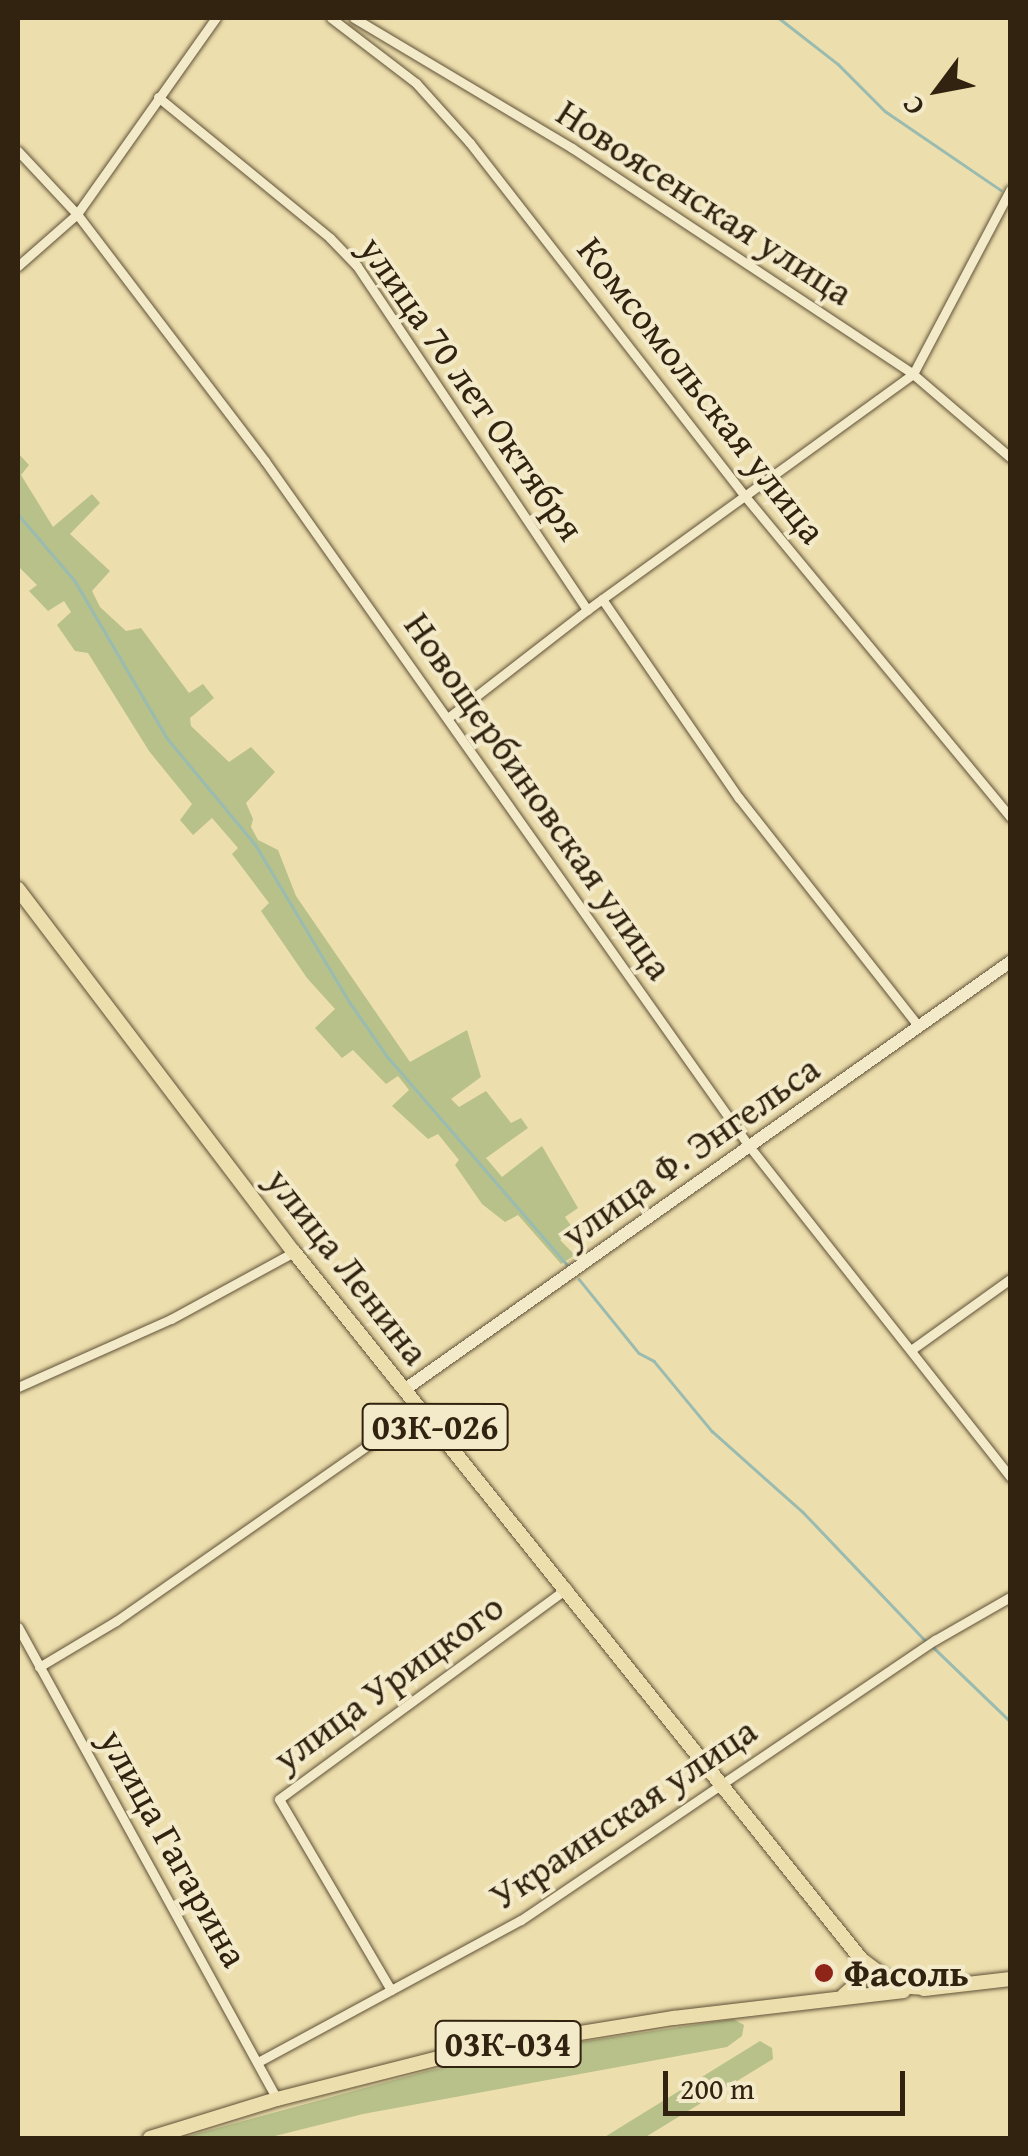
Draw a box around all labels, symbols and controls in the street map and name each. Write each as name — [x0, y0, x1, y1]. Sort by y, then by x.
north arrow — [888, 40, 988, 140]
street label: Новоясенская улица — [549, 89, 861, 315]
text: С — [891, 89, 934, 124]
street label: улица 70 лет Октября — [350, 227, 594, 549]
street label: Комсомольская улица — [568, 228, 836, 552]
street label: Новощербиновская улица — [395, 604, 683, 988]
street label: улица Ф. Энгельса — [552, 1045, 828, 1257]
street label: улица Ленина — [257, 1158, 439, 1374]
road number: 03К-026 — [360, 1397, 510, 1457]
street label: улица Урицкого — [264, 1583, 512, 1781]
street label: Украинская улица — [481, 1707, 765, 1919]
street label: улица Гагарина — [90, 1721, 258, 1975]
place label: Фасоль — [844, 1950, 969, 1996]
marker: Фасоль — [813, 1962, 835, 1984]
road number: 03К-034 — [433, 2014, 583, 2074]
scale bar — [668, 2051, 910, 2113]
text: 200 m — [680, 2066, 754, 2110]

